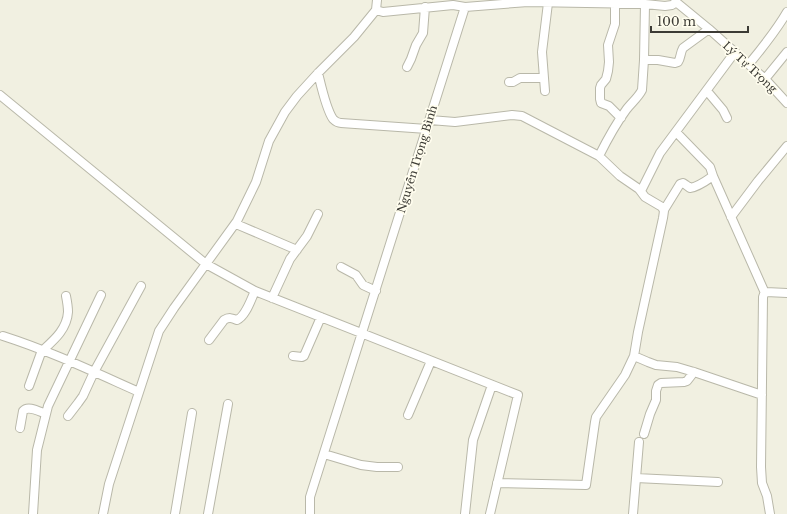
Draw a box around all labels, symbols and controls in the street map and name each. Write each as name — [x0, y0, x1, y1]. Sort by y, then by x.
scale bar — [651, 8, 748, 34]
text: 100 m — [657, 14, 696, 29]
street label: Lý Tự Trọng — [720, 38, 780, 96]
street label: Nguyễn Trọng Bình — [394, 103, 440, 215]

